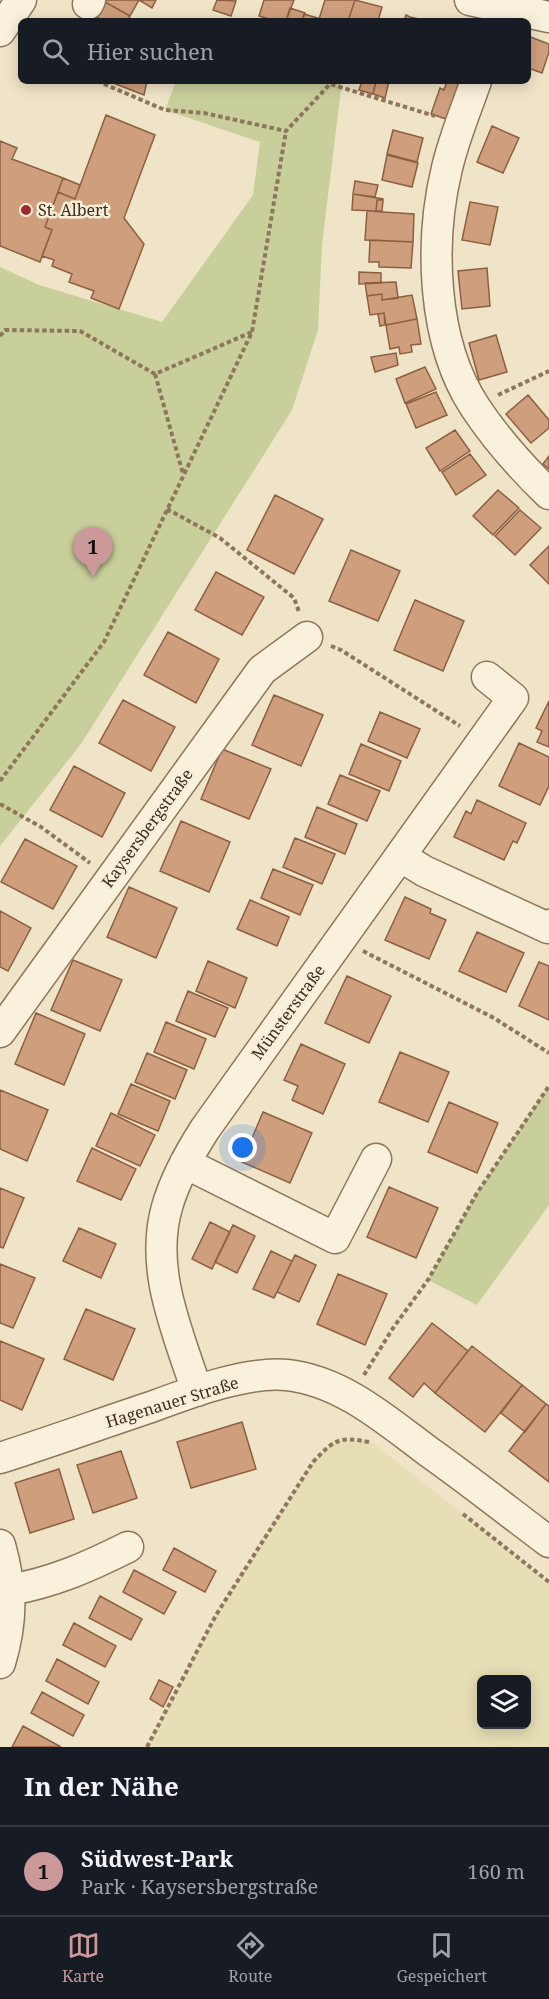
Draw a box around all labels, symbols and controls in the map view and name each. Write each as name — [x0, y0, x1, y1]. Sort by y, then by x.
search box — [18, 18, 531, 84]
icon: search — [39, 35, 72, 68]
text: Hier suchen — [87, 36, 214, 66]
place label: St. Albert — [38, 199, 109, 221]
marker: St. Albert — [19, 203, 33, 217]
pin: 1 — [74, 528, 112, 577]
street label: Kaysersbergstraße — [96, 764, 198, 892]
street label: Münsterstraße — [246, 960, 330, 1064]
your location — [228, 1133, 257, 1162]
street label: Hagenauer Straße — [103, 1371, 241, 1433]
map controls — [477, 1675, 531, 1729]
button: layers — [477, 1675, 531, 1729]
text: In der Nähe — [24, 1768, 179, 1804]
text: Südwest-Park — [81, 1843, 233, 1873]
text: 1 — [38, 1858, 49, 1885]
text: 160 m — [467, 1858, 525, 1885]
text: Park · Kaysersbergstraße — [81, 1873, 318, 1900]
tab: Karte — [62, 1929, 104, 1987]
tab: Route — [228, 1929, 272, 1987]
tab: Gespeichert — [396, 1929, 487, 1987]

